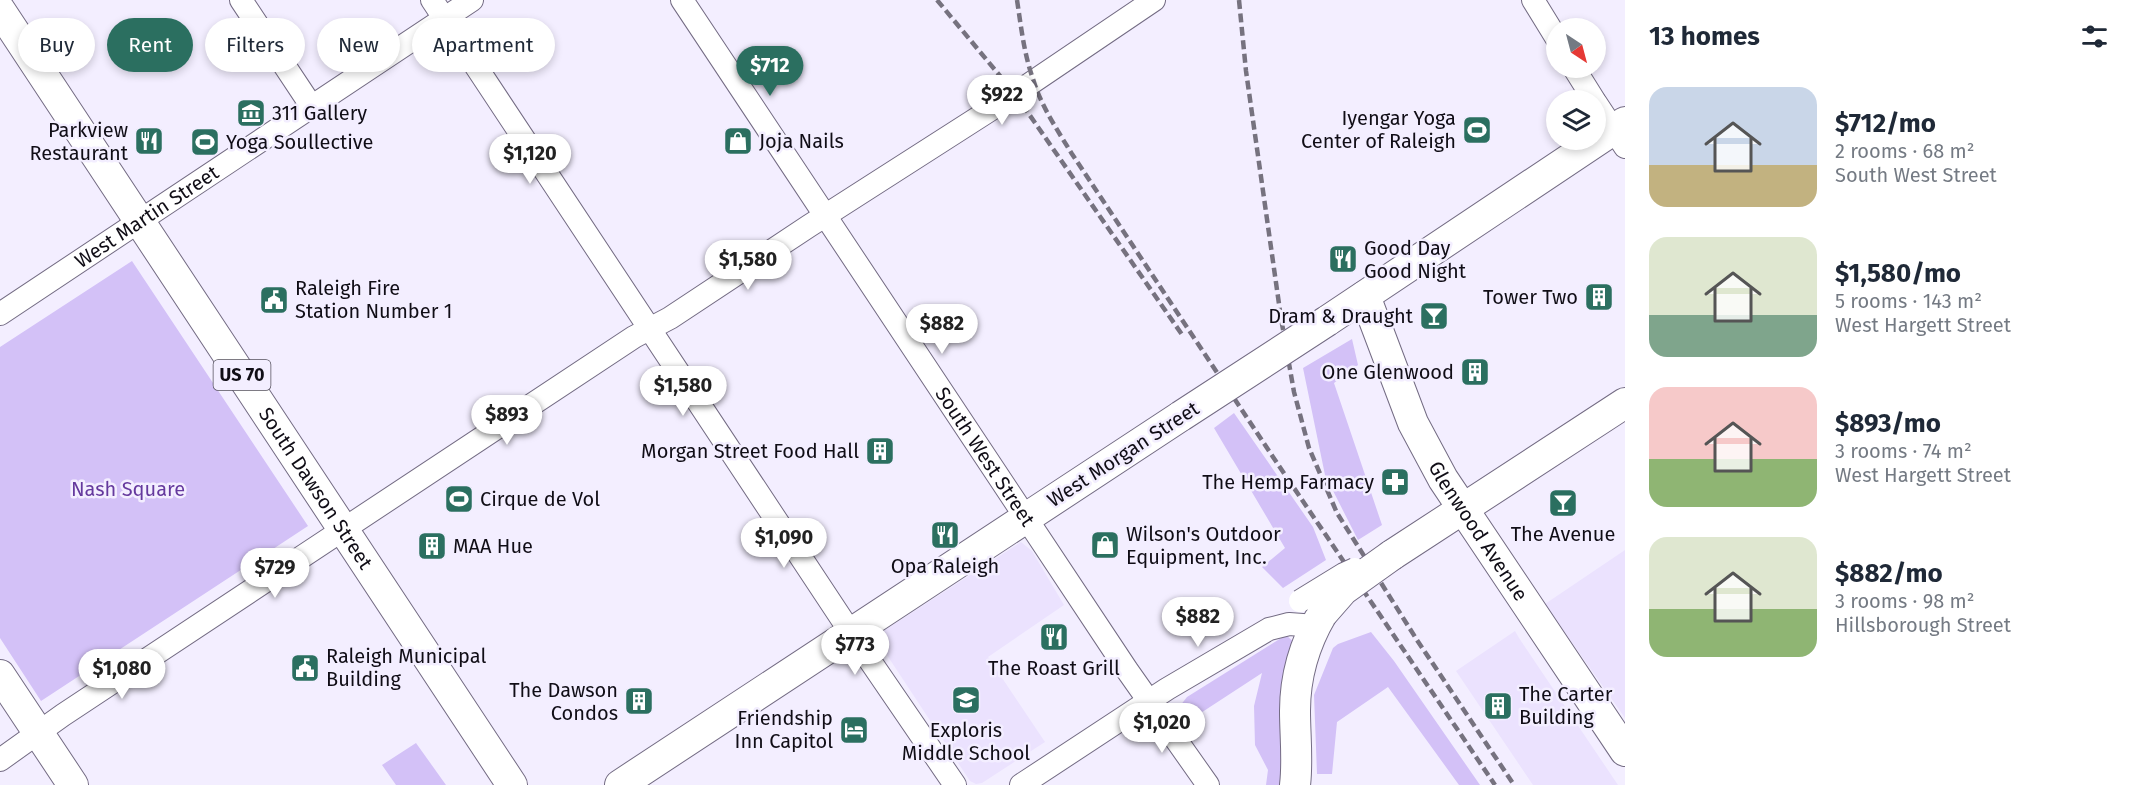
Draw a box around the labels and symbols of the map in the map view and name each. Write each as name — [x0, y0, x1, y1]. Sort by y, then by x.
north arrow — [1546, 18, 1606, 78]
pin: $712 — [734, 46, 806, 97]
pin: $922 — [966, 75, 1038, 126]
museum icon: 311 Gallery — [235, 97, 267, 129]
place label: 311 Gallery — [272, 101, 367, 125]
place label: Iyengar Yoga Center of Raleigh — [1301, 106, 1456, 153]
sports icon: Iyengar Yoga Center of Raleigh — [1461, 114, 1493, 146]
place label: Parkview Restaurant — [30, 118, 129, 165]
restaurant icon: Parkview Restaurant — [133, 125, 165, 157]
shop icon: Joja Nails — [722, 125, 754, 157]
sports icon: Yoga Soullective — [189, 126, 221, 158]
place label: Joja Nails — [759, 129, 844, 153]
place label: Yoga Soullective — [226, 130, 374, 154]
pin: $1,120 — [481, 134, 579, 185]
street label: West Martin Street — [70, 160, 224, 273]
place label: Good Day Good Night — [1364, 236, 1467, 283]
pin: $1,580 — [699, 240, 797, 291]
restaurant icon: Good Day Good Night — [1327, 243, 1359, 275]
place label: Raleigh Fire Station Number 1 — [295, 276, 452, 323]
building icon: Tower Two — [1583, 281, 1615, 313]
public building icon: Raleigh Fire Station Number 1 — [258, 284, 290, 316]
place label: Tower Two — [1483, 285, 1578, 309]
bar icon: Dram & Draught — [1418, 300, 1450, 332]
pin: $882 — [906, 304, 978, 355]
place label: Dram & Draught — [1268, 304, 1414, 328]
building icon: One Glenwood — [1459, 356, 1491, 388]
road number: US 70 — [214, 360, 270, 390]
place label: One Glenwood — [1322, 360, 1454, 384]
pin: $1,580 — [634, 366, 732, 417]
street label: South West Street — [930, 382, 1040, 531]
pin: $893 — [471, 395, 543, 446]
street label: West Morgan Street — [1043, 396, 1204, 512]
street label: South Dawson Street — [254, 403, 378, 574]
building icon: Morgan Street Food Hall — [864, 435, 896, 467]
place label: Morgan Street Food Hall — [641, 439, 859, 463]
street label: Glenwood Avenue — [1424, 457, 1533, 605]
pharmacy icon: The Hemp Farmacy — [1379, 466, 1411, 498]
place label: The Hemp Farmacy — [1202, 470, 1374, 494]
park label: Nash Square — [71, 477, 185, 501]
sports icon: Cirque de Vol — [443, 483, 475, 515]
place label: Cirque de Vol — [480, 487, 600, 511]
bar icon: The Avenue — [1547, 487, 1579, 519]
pin: $1,090 — [735, 518, 833, 569]
restaurant icon: Opa Raleigh — [929, 519, 961, 551]
place label: Wilson's Outdoor Equipment, Inc. — [1126, 522, 1281, 569]
place label: The Avenue — [1511, 522, 1615, 546]
shop icon: Wilson's Outdoor Equipment, Inc. — [1089, 529, 1121, 561]
building icon: MAA Hue — [416, 530, 448, 562]
place label: MAA Hue — [453, 534, 533, 558]
pin: $729 — [239, 548, 311, 599]
place label: Opa Raleigh — [891, 554, 999, 578]
pin: $882 — [1162, 597, 1234, 648]
restaurant icon: The Roast Grill — [1038, 621, 1070, 653]
pin: $773 — [819, 625, 891, 676]
place label: Raleigh Municipal Building — [326, 644, 486, 691]
pin: $1,080 — [73, 649, 171, 700]
public building icon: Raleigh Municipal Building — [289, 652, 321, 684]
place label: The Roast Grill — [988, 656, 1120, 680]
place label: The Dawson Condos — [509, 678, 618, 725]
place label: The Carter Building — [1519, 682, 1613, 729]
school or university icon: Exploris Middle School — [950, 684, 982, 716]
building icon: The Dawson Condos — [623, 685, 655, 717]
building icon: The Carter Building — [1482, 690, 1514, 722]
pin: $1,020 — [1113, 703, 1211, 754]
place label: Friendship Inn Capitol — [735, 706, 833, 753]
hotel icon: Friendship Inn Capitol — [838, 714, 870, 746]
place label: Exploris Middle School — [902, 718, 1030, 765]

